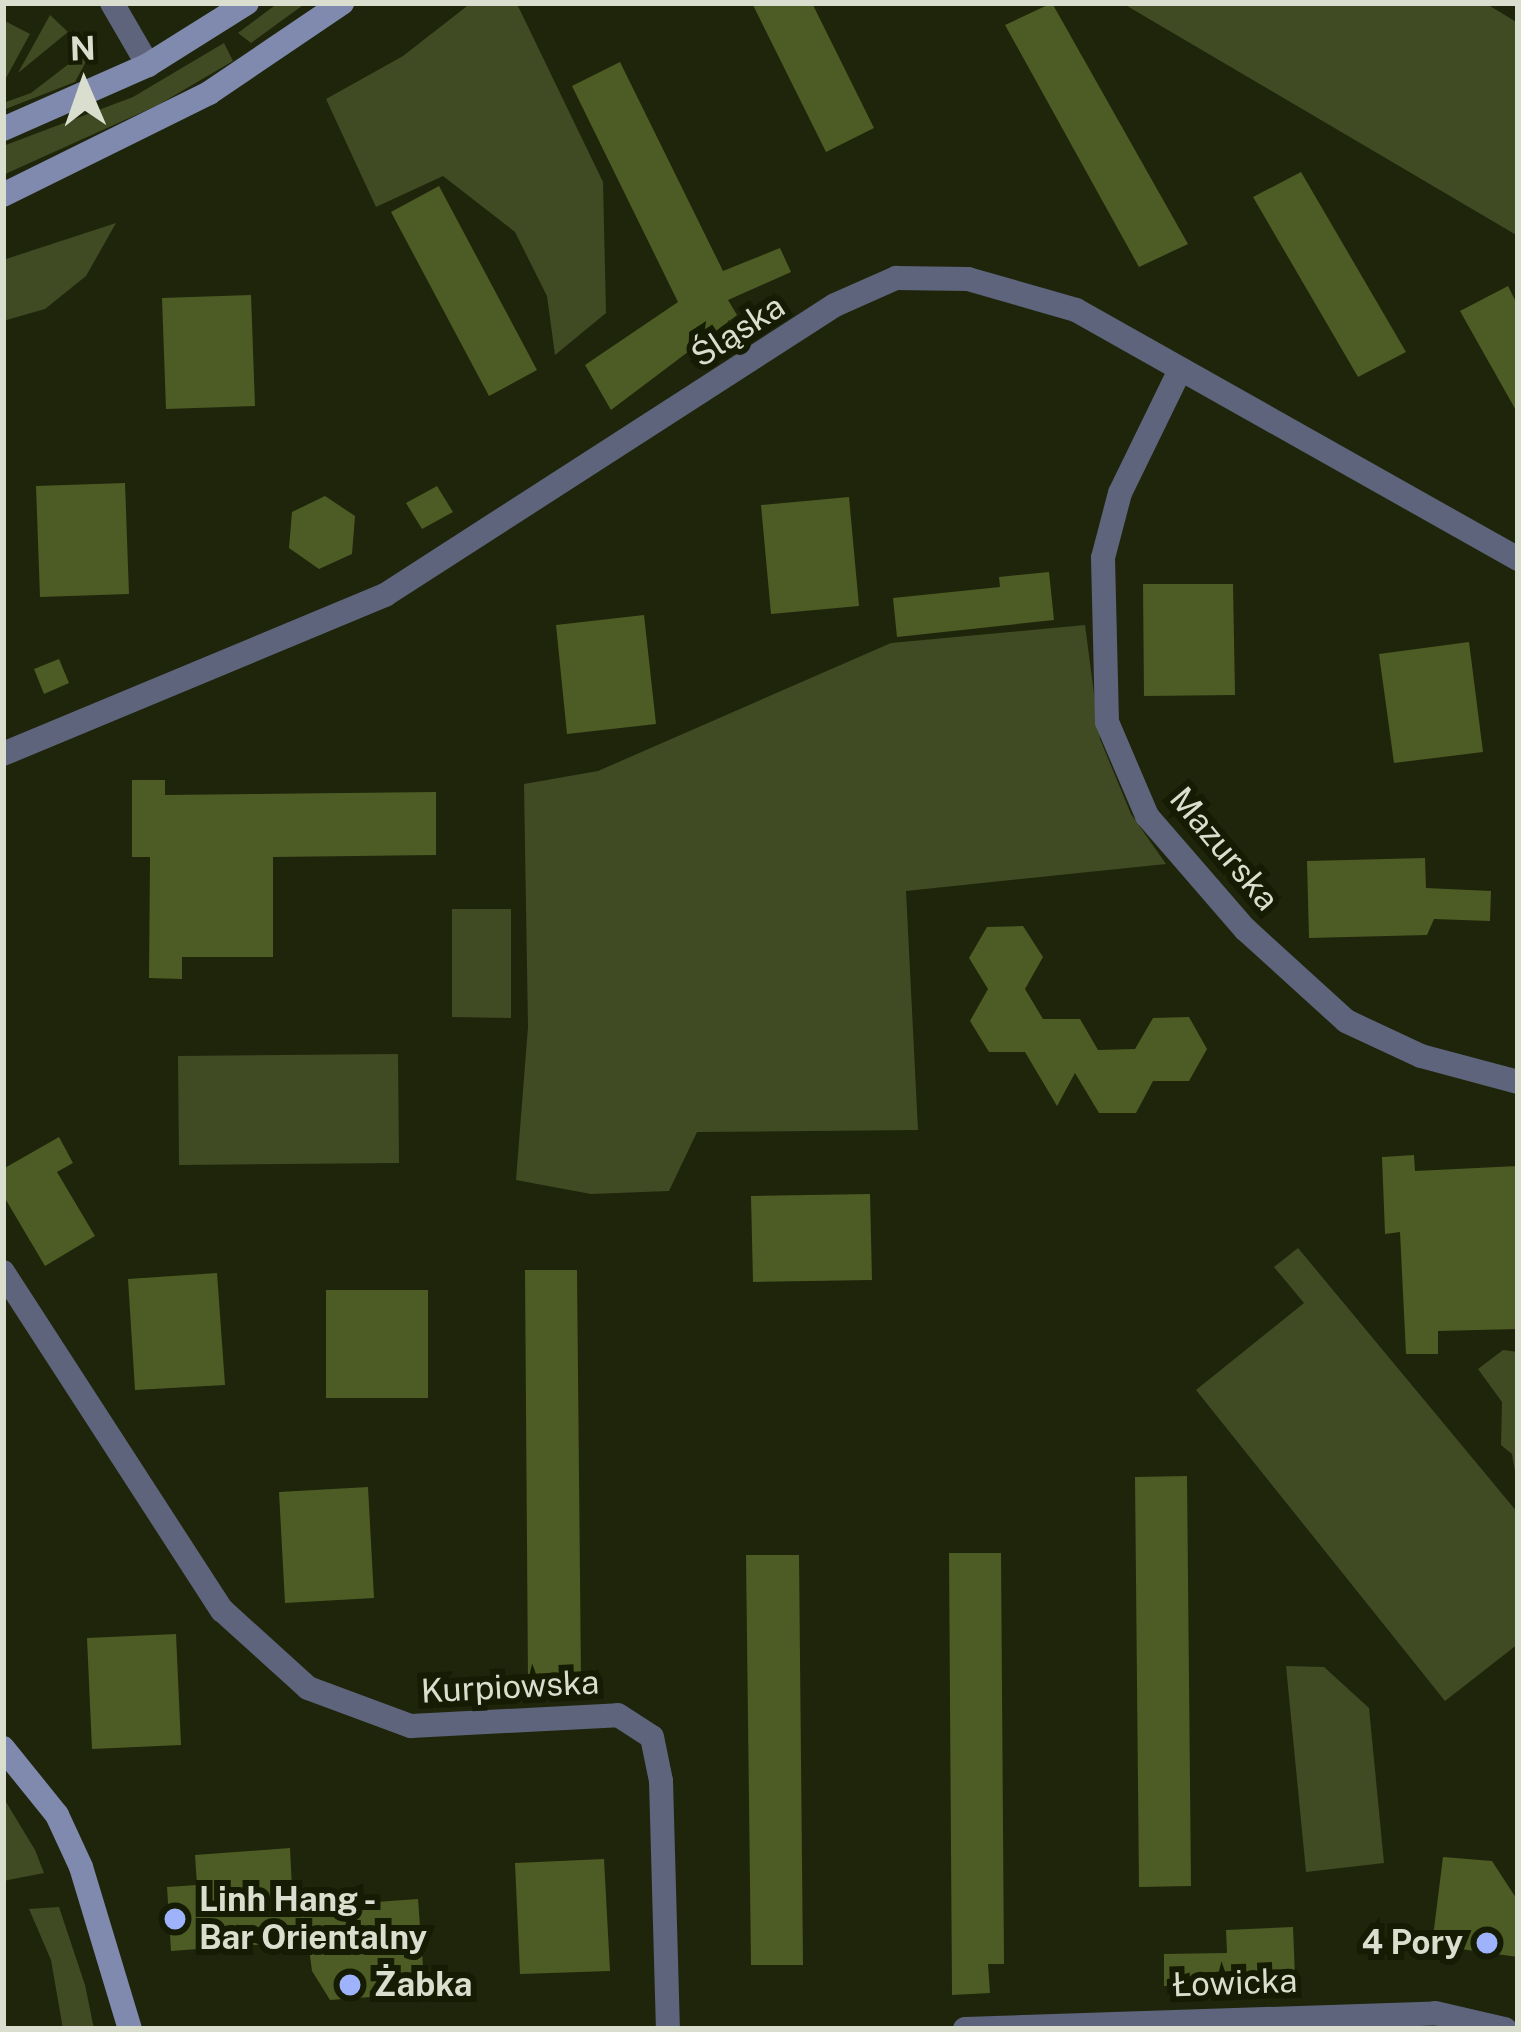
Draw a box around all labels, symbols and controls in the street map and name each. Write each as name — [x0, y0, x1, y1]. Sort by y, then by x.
north arrow — [24, 24, 144, 144]
text: N — [69, 29, 96, 67]
street label: Śląska — [684, 286, 792, 376]
street label: Mazurska — [1161, 779, 1287, 919]
street label: Kurpiowska — [420, 1663, 600, 1711]
place label: Linh Hang - Bar Orientalny — [199, 1880, 427, 1958]
marker: Linh Hang - Bar Orientalny — [162, 1906, 188, 1932]
place label: 4 Pory — [1361, 1923, 1463, 1963]
marker: 4 Pory — [1474, 1930, 1500, 1956]
street label: Łowicka — [1172, 1961, 1298, 2005]
place label: Żabka — [374, 1965, 472, 2005]
marker: Żabka — [337, 1972, 363, 1998]

